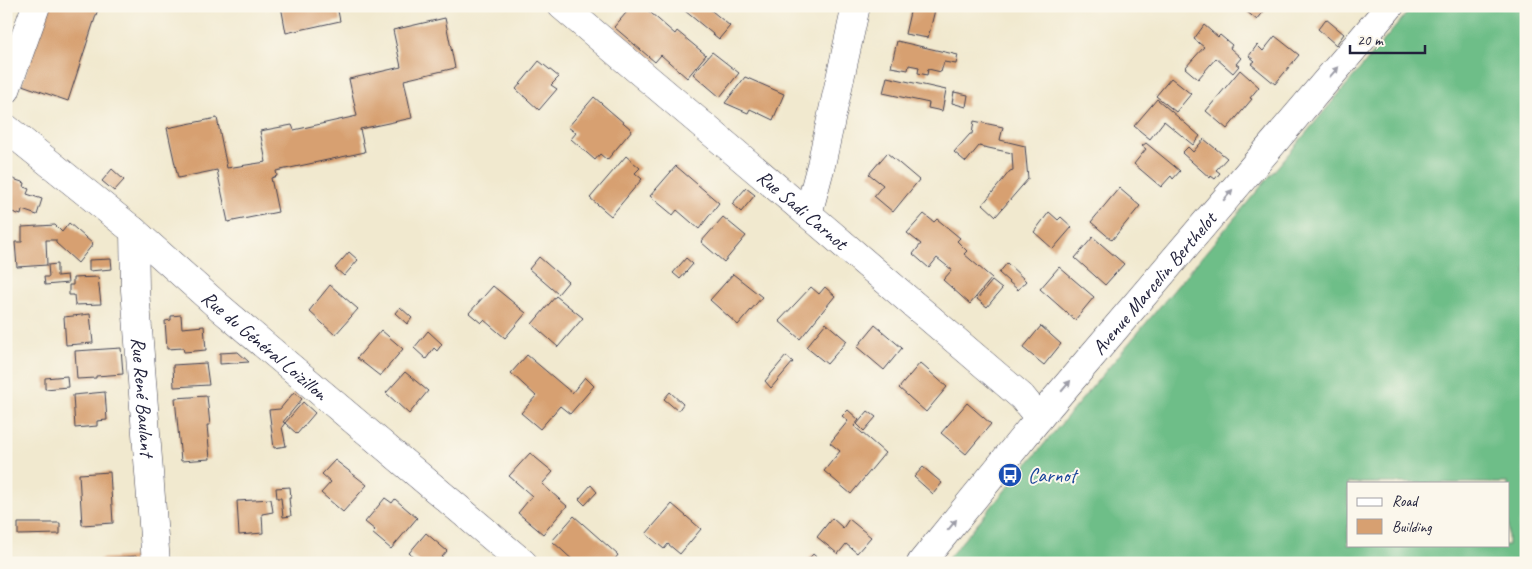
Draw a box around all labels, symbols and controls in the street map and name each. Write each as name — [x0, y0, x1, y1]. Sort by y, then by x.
scale bar — [1350, 22, 1424, 54]
text: 20 m — [1357, 31, 1384, 50]
one-way arrow — [1328, 66, 1339, 78]
street label: Rue Sadi Carnot — [752, 164, 855, 256]
one-way arrow — [1223, 189, 1234, 202]
street label: Avenue Marcelin Berthelot — [1086, 205, 1223, 360]
street label: Rue du Général Loizillon — [197, 285, 334, 406]
street label: Rue René Baulant — [126, 336, 161, 461]
one-way arrow — [1061, 380, 1072, 393]
bus stop icon: Carnot — [997, 462, 1023, 488]
place label: Carnot — [1028, 463, 1079, 488]
legend — [1347, 482, 1510, 546]
text: Road — [1392, 492, 1419, 511]
text: Building — [1392, 518, 1432, 537]
one-way arrow — [947, 519, 958, 532]

